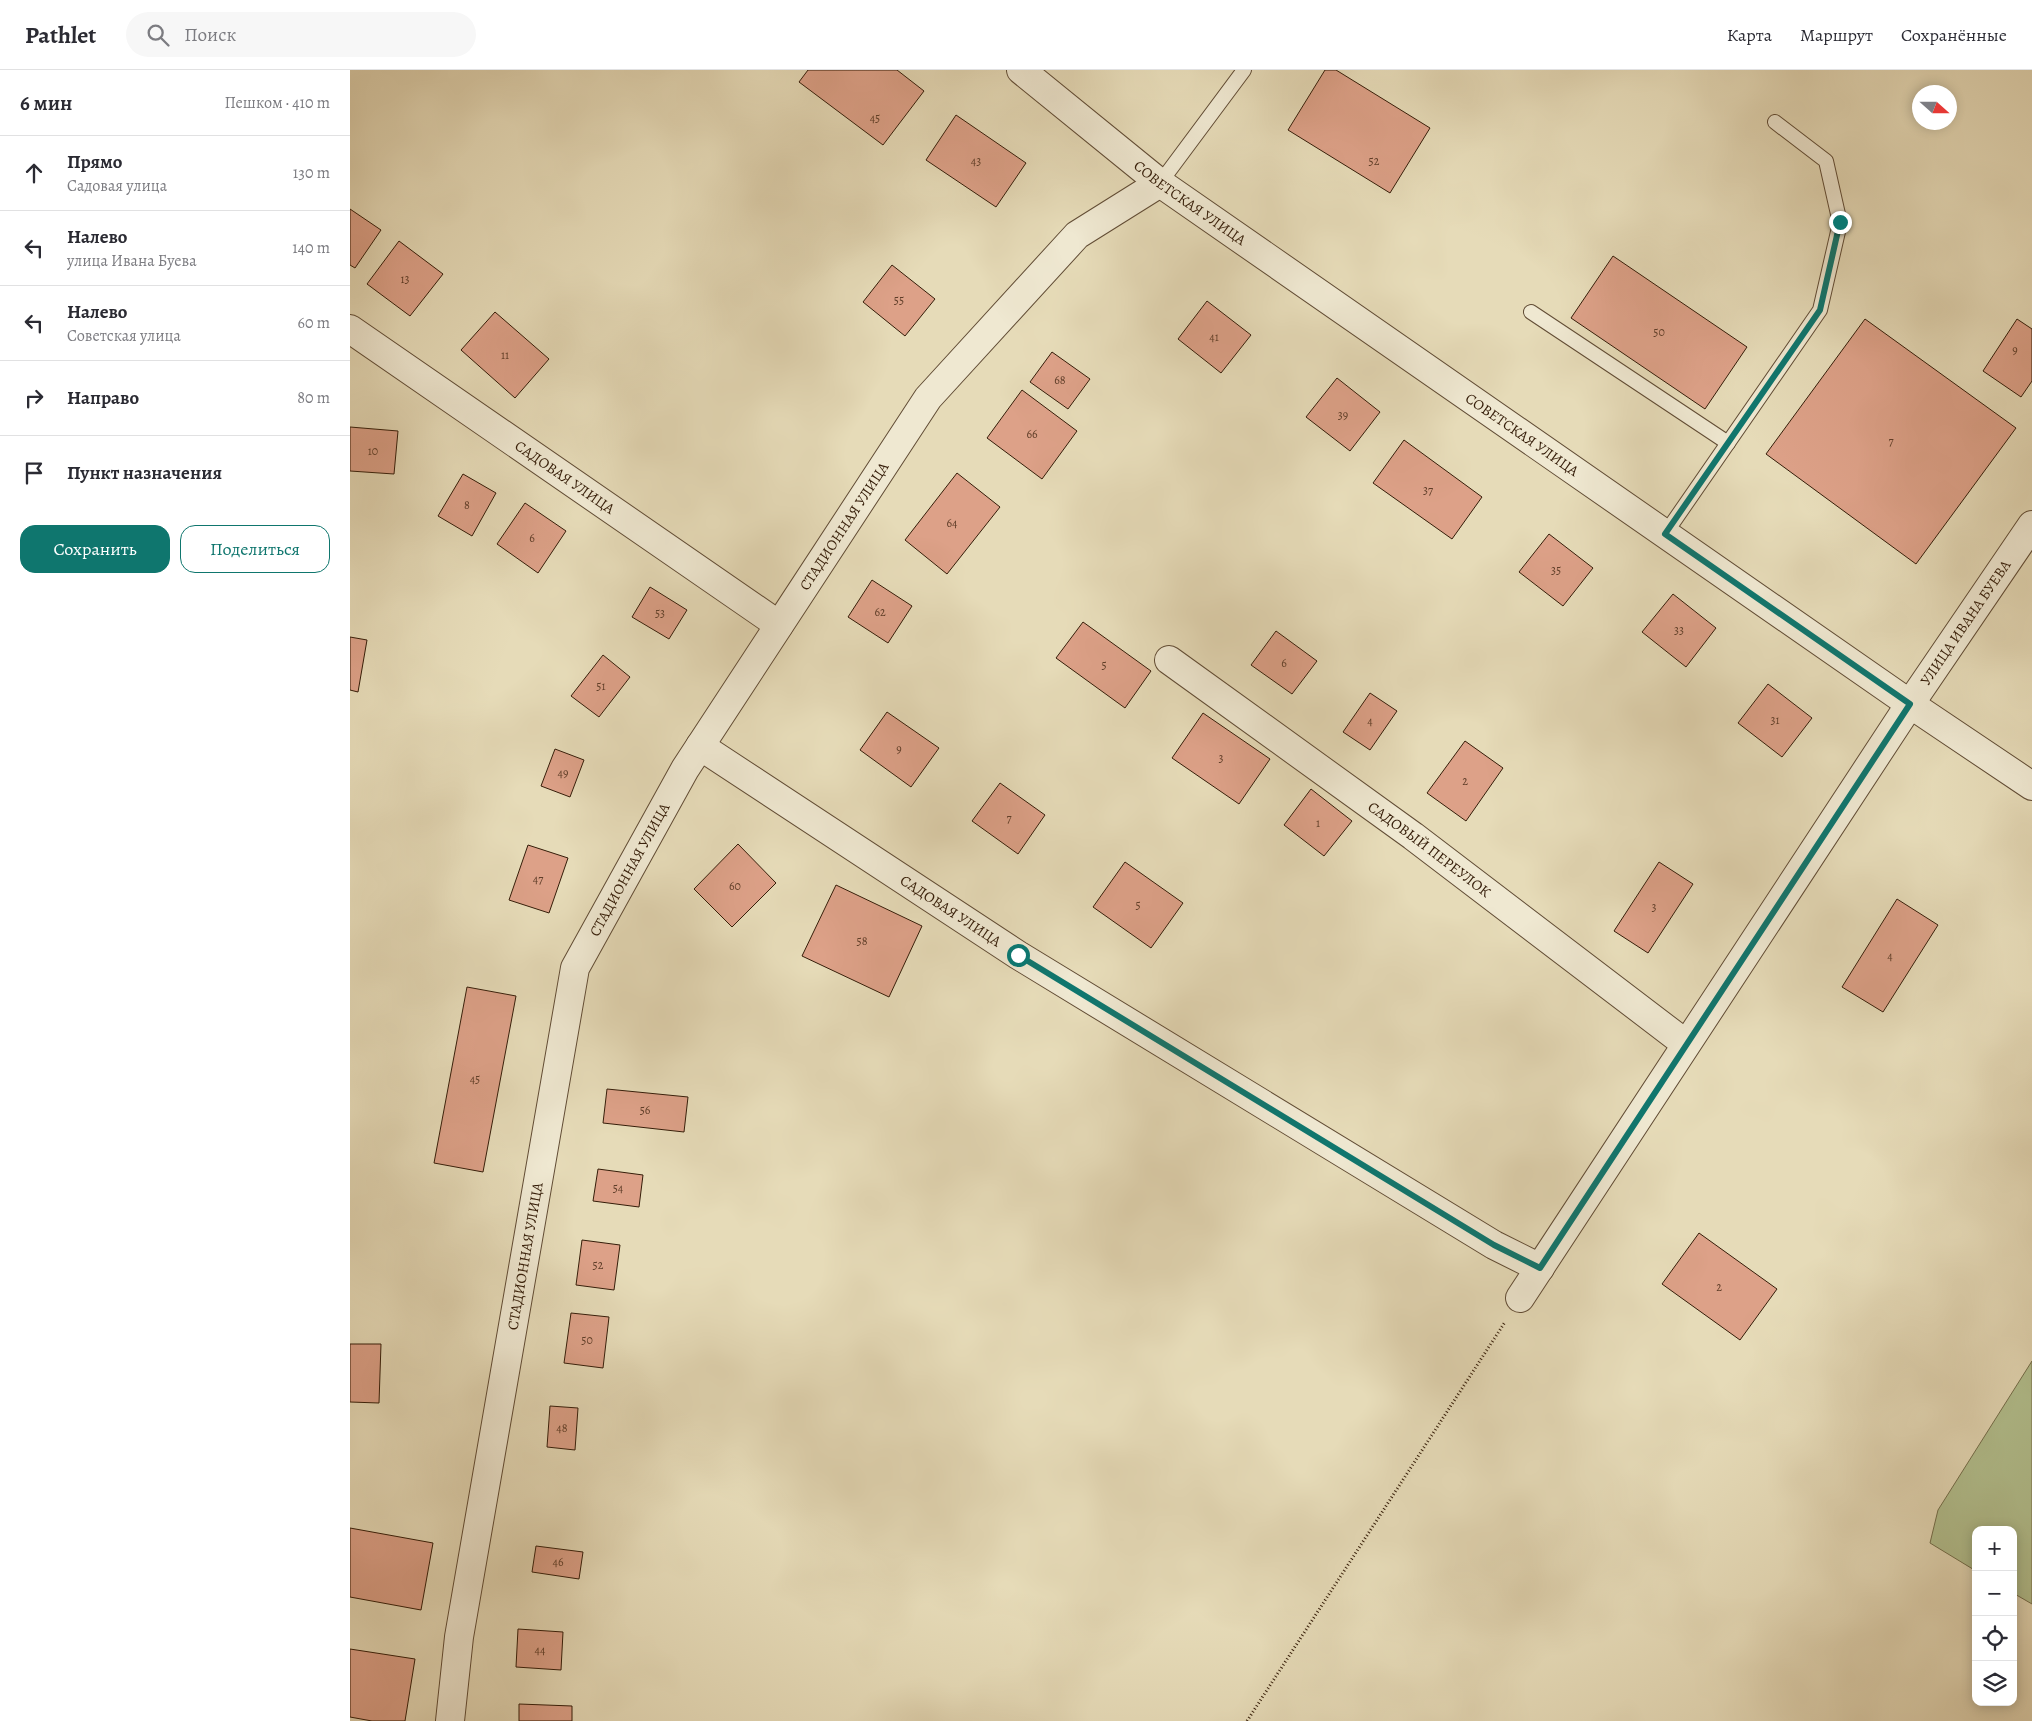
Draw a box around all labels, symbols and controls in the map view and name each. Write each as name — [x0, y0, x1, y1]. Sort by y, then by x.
search box — [126, 12, 476, 57]
text: Pathlet — [25, 19, 96, 51]
icon: search — [144, 21, 172, 49]
text: Поиск — [184, 22, 236, 48]
text: Карта — [1727, 23, 1772, 47]
text: Маршрут — [1800, 23, 1873, 47]
text: Сохранённые — [1901, 23, 2007, 47]
north arrow — [1912, 85, 1957, 130]
text: 6 мин — [20, 89, 72, 117]
text: Пешком · 410 m — [225, 92, 330, 114]
house number: 45 — [870, 110, 880, 126]
text: Прямо — [67, 149, 122, 175]
house number: 43 — [971, 153, 981, 169]
house number: 52 — [1369, 153, 1380, 169]
street label: СОВЕТСКАЯ УЛИЦА — [1130, 156, 1250, 250]
icon: ahead — [20, 159, 48, 187]
text: 130 m — [293, 162, 330, 184]
text: Садовая улица — [67, 175, 167, 197]
route end — [1829, 211, 1852, 234]
text: Налево — [67, 224, 127, 250]
icon: left — [20, 234, 48, 262]
text: 140 m — [292, 237, 330, 259]
text: улица Ивана Буева — [67, 250, 197, 272]
house number: 13 — [400, 271, 410, 287]
house number: 55 — [894, 292, 904, 308]
text: Налево — [67, 299, 127, 325]
icon: left — [20, 309, 48, 337]
text: 60 m — [298, 312, 330, 334]
house number: 50 — [1653, 324, 1665, 340]
text: Советская улица — [67, 325, 181, 347]
house number: 41 — [1209, 329, 1219, 345]
house number: 9 — [2012, 342, 2018, 358]
house number: 11 — [501, 347, 509, 363]
house number: 68 — [1054, 372, 1066, 388]
icon: right — [20, 384, 48, 412]
text: Направо — [67, 385, 139, 411]
text: 80 m — [297, 387, 330, 409]
street label: СОВЕТСКАЯ УЛИЦА — [1461, 388, 1583, 481]
house number: 39 — [1338, 407, 1348, 423]
house number: 66 — [1026, 426, 1038, 442]
house number: 7 — [1888, 433, 1894, 449]
street label: САДОВАЯ УЛИЦА — [511, 436, 619, 519]
house number: 10 — [368, 443, 378, 459]
street label: СТАДИОННАЯ УЛИЦА — [795, 458, 893, 594]
icon: arrive — [20, 459, 48, 487]
text: Пункт назначения — [67, 460, 222, 486]
house number: 37 — [1423, 482, 1434, 498]
house number: 8 — [464, 497, 470, 513]
house number: 64 — [947, 515, 958, 531]
button: Сохранить — [20, 525, 170, 573]
button: Поделиться — [180, 525, 330, 573]
house number: 6 — [529, 530, 535, 546]
street label: УЛИЦА ИВАНА БУЕВА — [1916, 556, 2015, 689]
house number: 35 — [1551, 562, 1561, 578]
house number: 62 — [874, 604, 886, 620]
house number: 53 — [655, 605, 665, 621]
house number: 33 — [1674, 622, 1684, 638]
house number: 6 — [1281, 655, 1287, 671]
house number: 5 — [1101, 657, 1107, 673]
house number: 51 — [596, 678, 606, 694]
house number: 31 — [1770, 712, 1780, 728]
house number: 4 — [1367, 713, 1373, 729]
house number: 9 — [896, 741, 902, 757]
house number: 3 — [1219, 750, 1224, 766]
house number: 49 — [558, 765, 568, 781]
house number: 2 — [1462, 773, 1468, 789]
street label: САДОВЫЙ ПЕРЕУЛОК — [1364, 797, 1495, 902]
street label: СТАДИОННАЯ УЛИЦА — [585, 799, 674, 940]
house number: 7 — [1006, 810, 1012, 826]
house number: 1 — [1316, 815, 1320, 831]
street label: САДОВАЯ УЛИЦА — [896, 870, 1005, 951]
house number: 47 — [533, 871, 544, 887]
house number: 60 — [729, 878, 741, 894]
house number: 5 — [1135, 897, 1141, 913]
house number: 3 — [1652, 899, 1657, 915]
house number: 58 — [857, 933, 868, 949]
route start — [1007, 944, 1030, 967]
house number: 4 — [1887, 948, 1893, 964]
house number: 45 — [470, 1071, 480, 1087]
house number: 56 — [640, 1102, 651, 1118]
house number: 54 — [613, 1180, 624, 1196]
street label: СТАДИОННАЯ УЛИЦА — [502, 1181, 548, 1332]
house number: 52 — [593, 1257, 604, 1273]
house number: 2 — [1716, 1279, 1722, 1295]
house number: 50 — [581, 1332, 593, 1348]
house number: 48 — [556, 1420, 568, 1436]
map controls — [1972, 1526, 2017, 1706]
button: + — [1972, 1526, 2017, 1571]
house number: 46 — [553, 1554, 564, 1570]
button: − — [1972, 1571, 2017, 1616]
button: locate — [1972, 1616, 2017, 1661]
house number: 44 — [535, 1642, 546, 1658]
button: layers — [1972, 1661, 2017, 1706]

